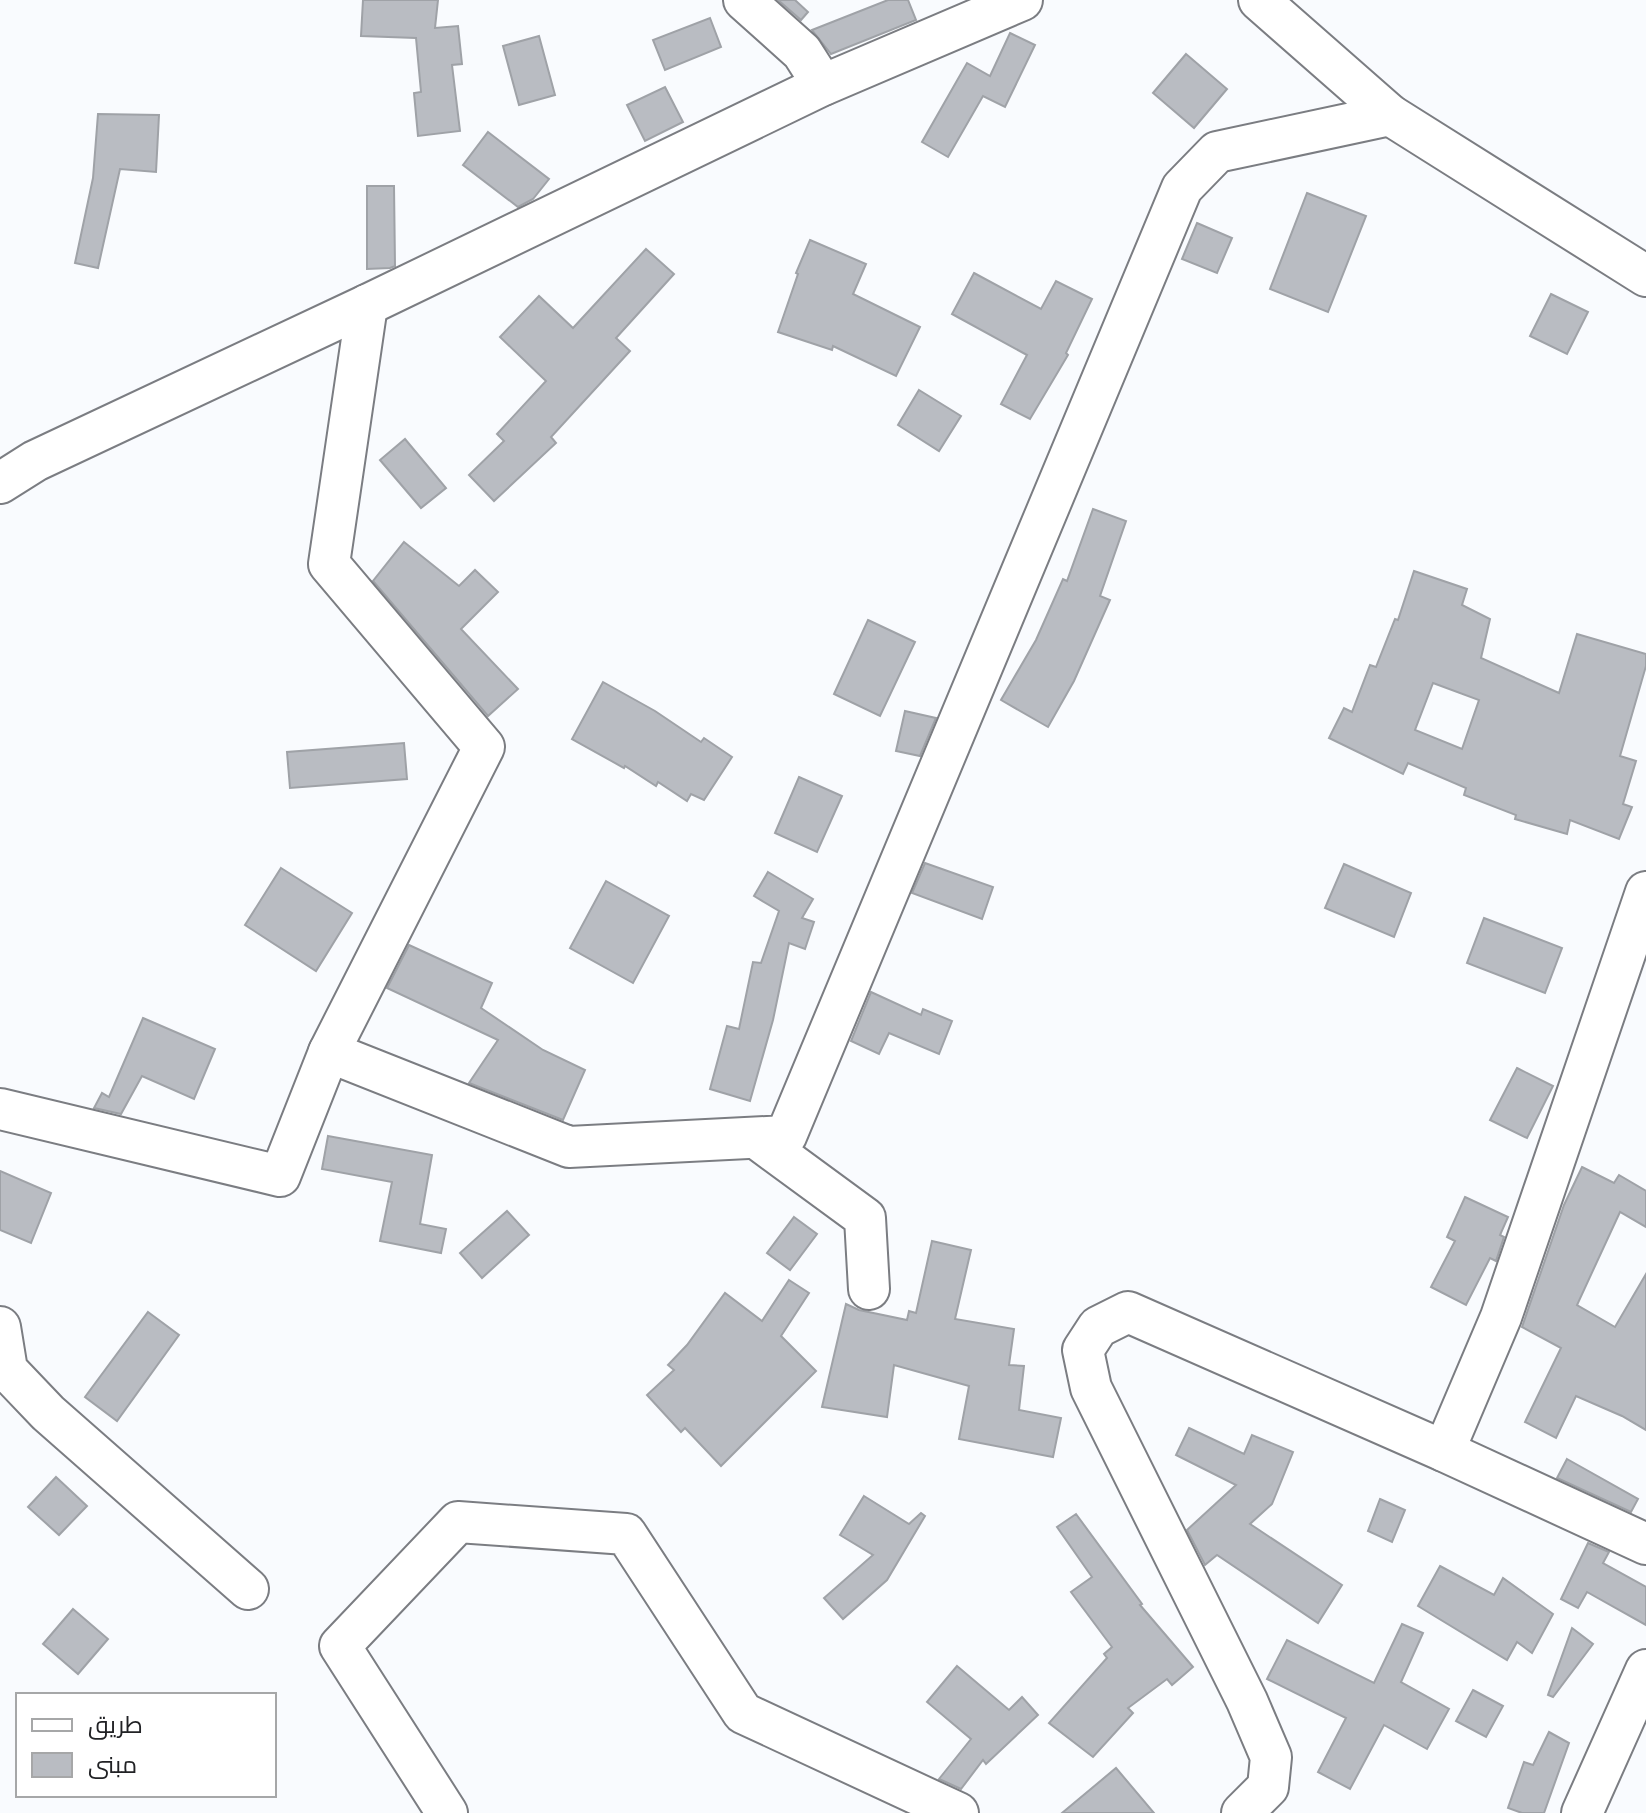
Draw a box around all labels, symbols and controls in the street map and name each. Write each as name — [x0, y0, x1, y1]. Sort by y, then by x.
legend — [16, 1693, 276, 1797]
text: طريق — [88, 1711, 143, 1740]
text: مبنى — [88, 1751, 137, 1779]

